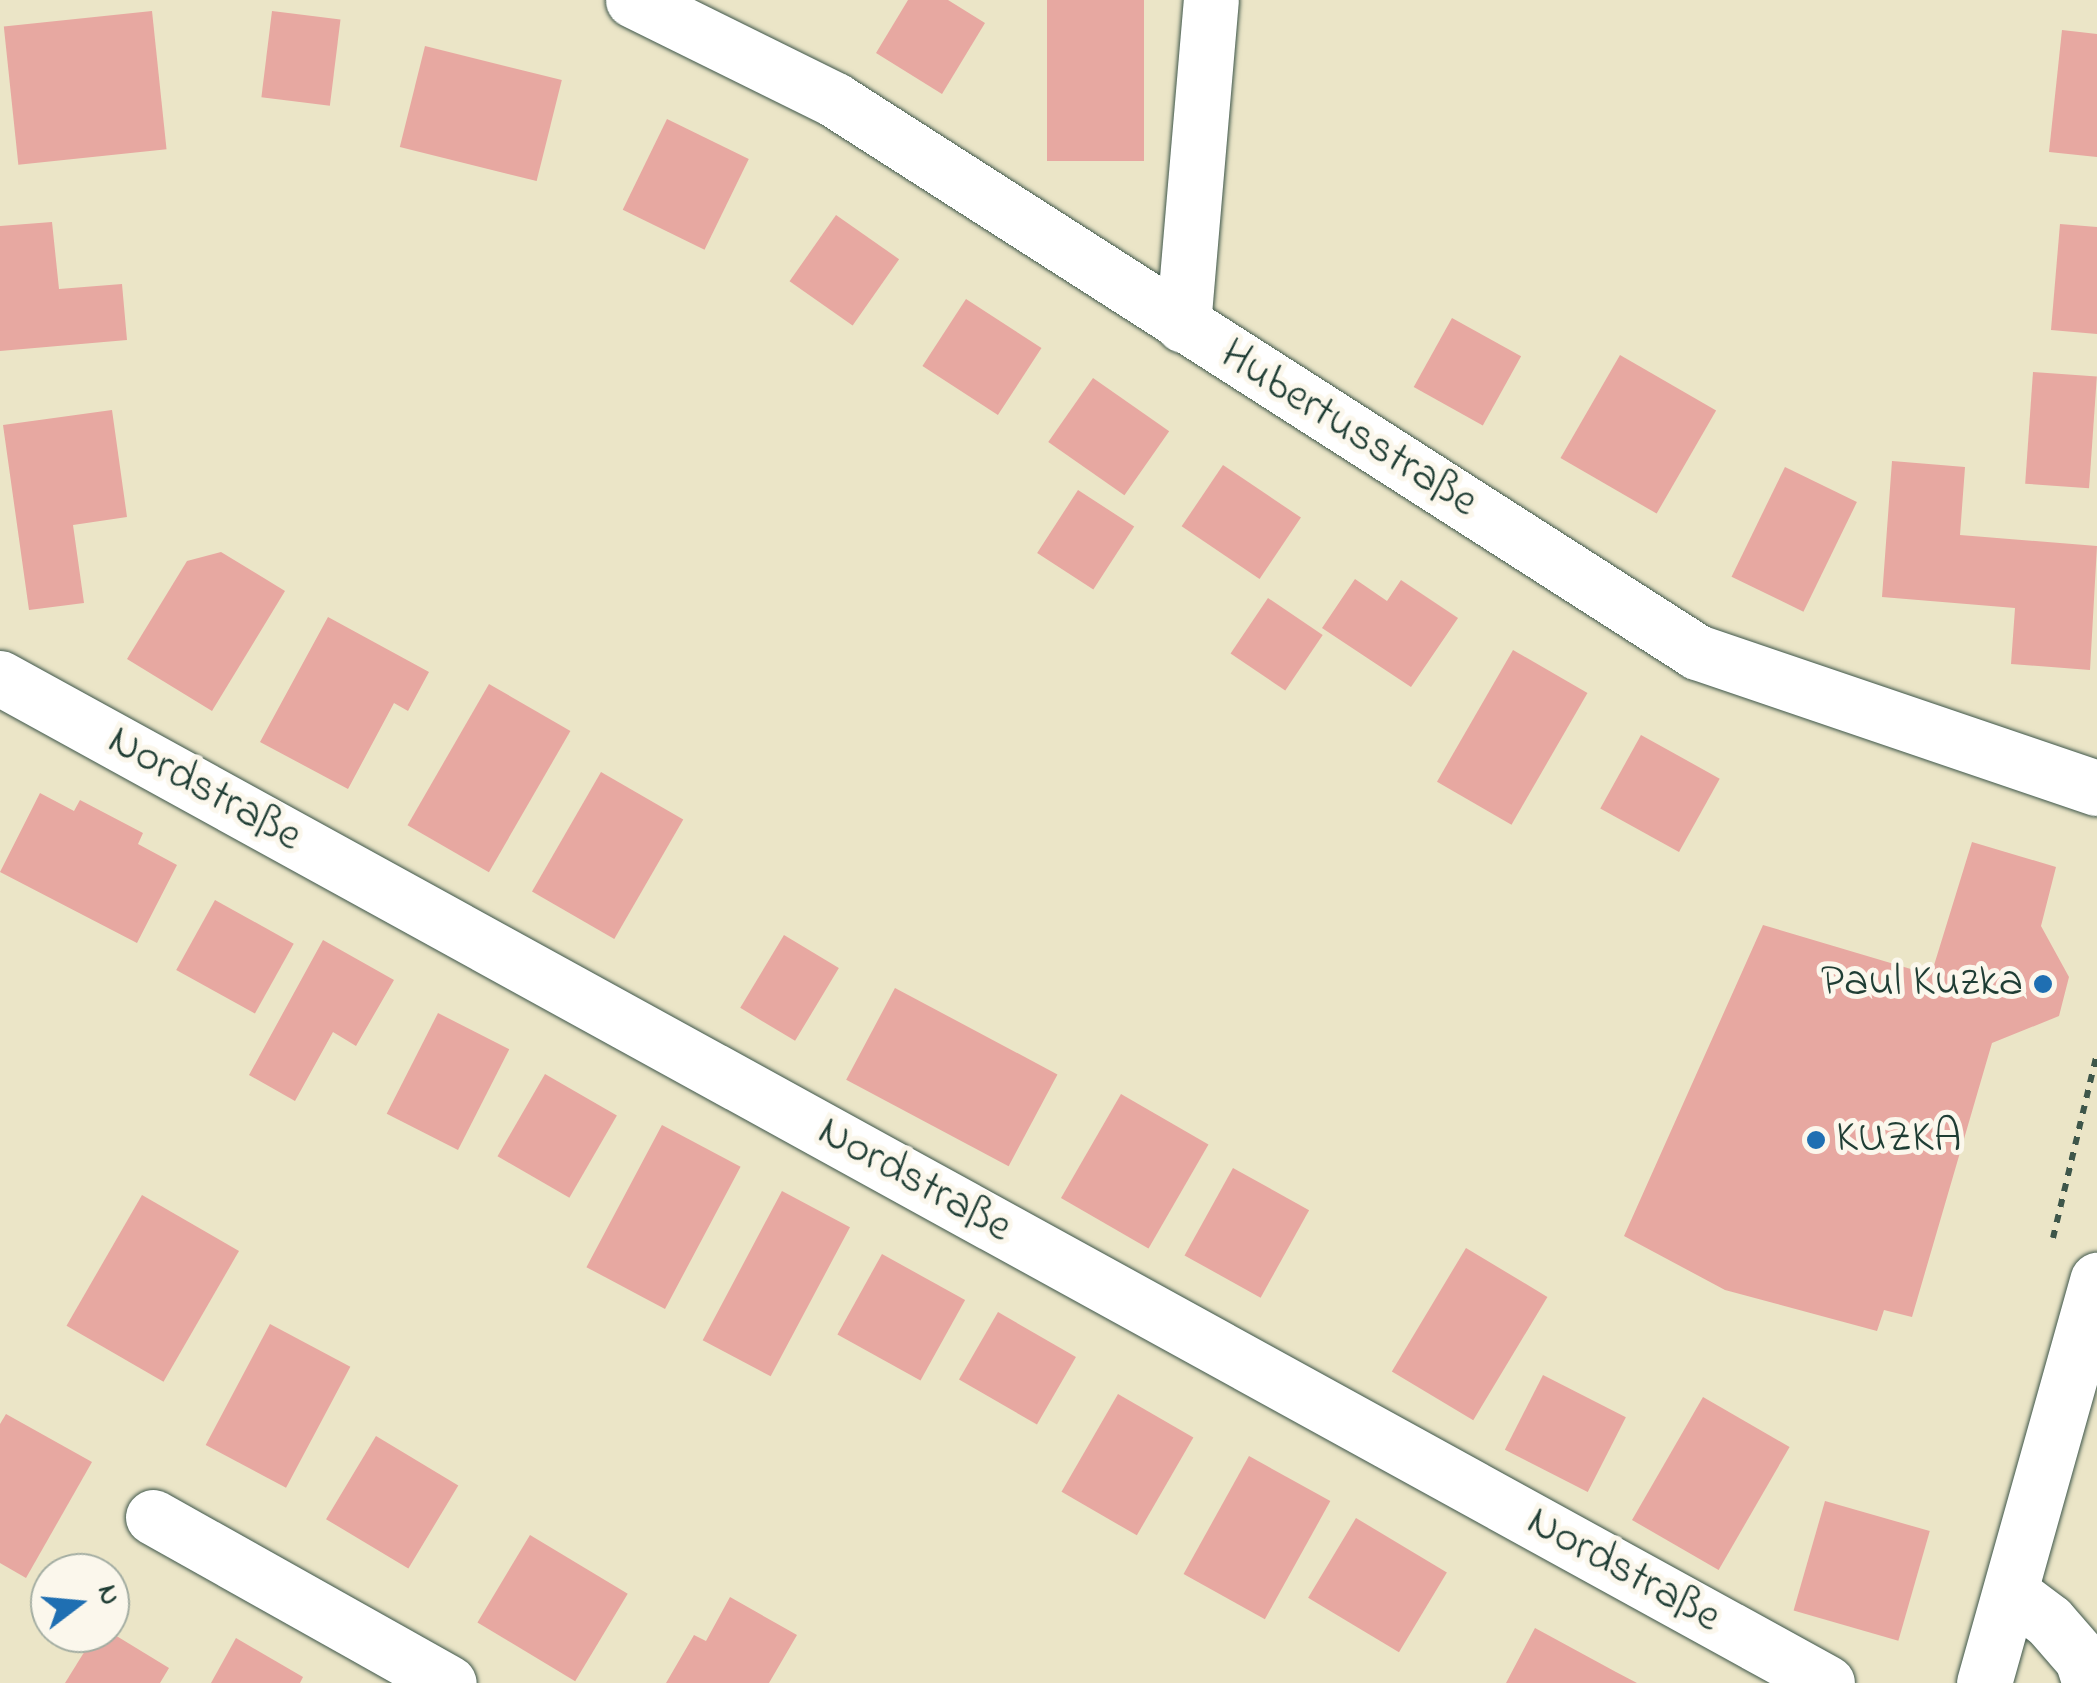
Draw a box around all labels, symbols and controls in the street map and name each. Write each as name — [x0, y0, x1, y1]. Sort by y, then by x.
street label: Hubertusstraße — [1209, 329, 1487, 531]
street label: Nordstraße — [98, 715, 310, 865]
place label: Paul Kuzka — [1821, 957, 2023, 1011]
marker: Paul Kuzka — [2032, 973, 2054, 995]
street label: Nordstraße — [808, 1106, 1020, 1256]
place label: KUZKA — [1836, 1113, 1961, 1167]
marker: KUZKA — [1805, 1129, 1827, 1151]
street label: Nordstraße — [1517, 1496, 1729, 1646]
north arrow — [30, 1553, 130, 1653]
text: N — [85, 1580, 130, 1610]

